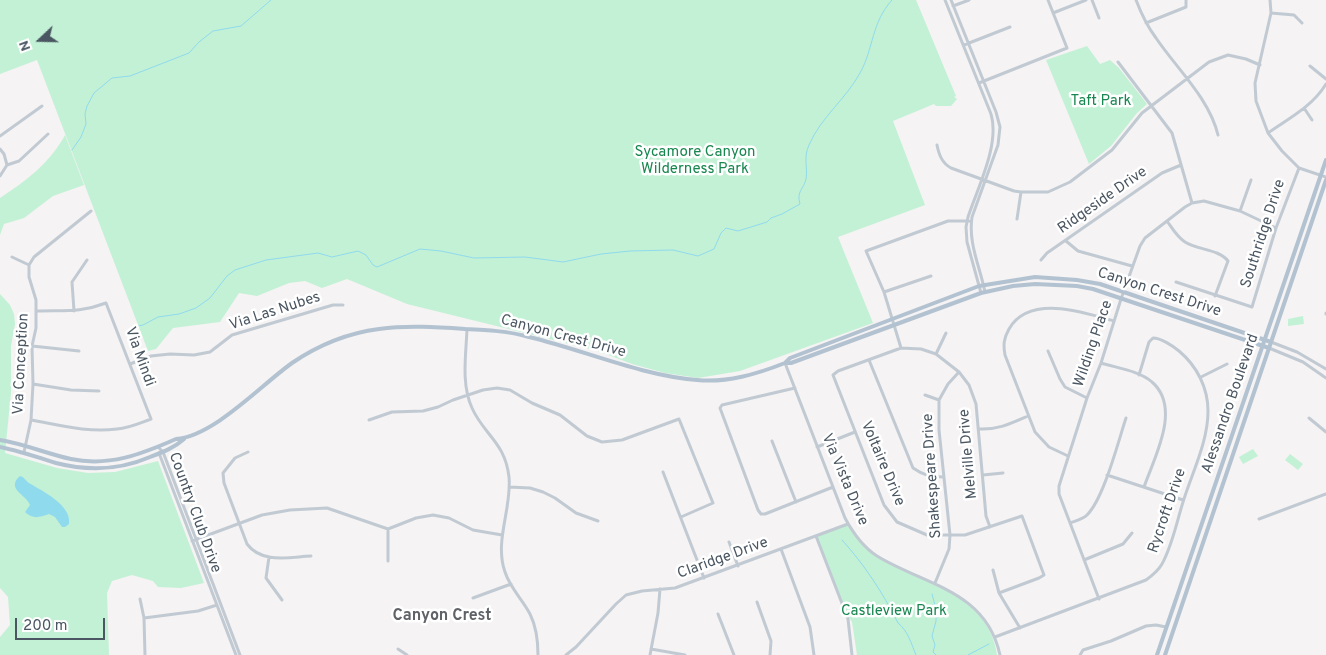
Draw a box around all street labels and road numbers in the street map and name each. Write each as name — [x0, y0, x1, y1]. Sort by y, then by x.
street label: Ridgeside Drive — [1055, 164, 1151, 238]
street label: Southridge Drive — [1238, 177, 1290, 291]
street label: Canyon Crest Drive — [1095, 265, 1223, 321]
street label: Via Las Nubes — [227, 289, 323, 335]
street label: Wilding Place — [1071, 298, 1117, 390]
street label: Canyon Crest Drive — [498, 312, 628, 362]
street label: Via Conception — [10, 313, 34, 415]
street label: Via Mindi — [120, 325, 158, 389]
street label: Alessandro Boulevard — [1199, 332, 1263, 476]
street label: Melville Drive — [956, 408, 982, 500]
street label: Shakespeare Drive — [920, 413, 946, 539]
street label: Voltaire Drive — [856, 419, 908, 509]
street label: Via Vista Drive — [817, 431, 871, 529]
street label: Country Club Drive — [164, 450, 224, 576]
street label: Rycroft Drive — [1145, 466, 1191, 556]
street label: Claridge Drive — [675, 534, 771, 584]

